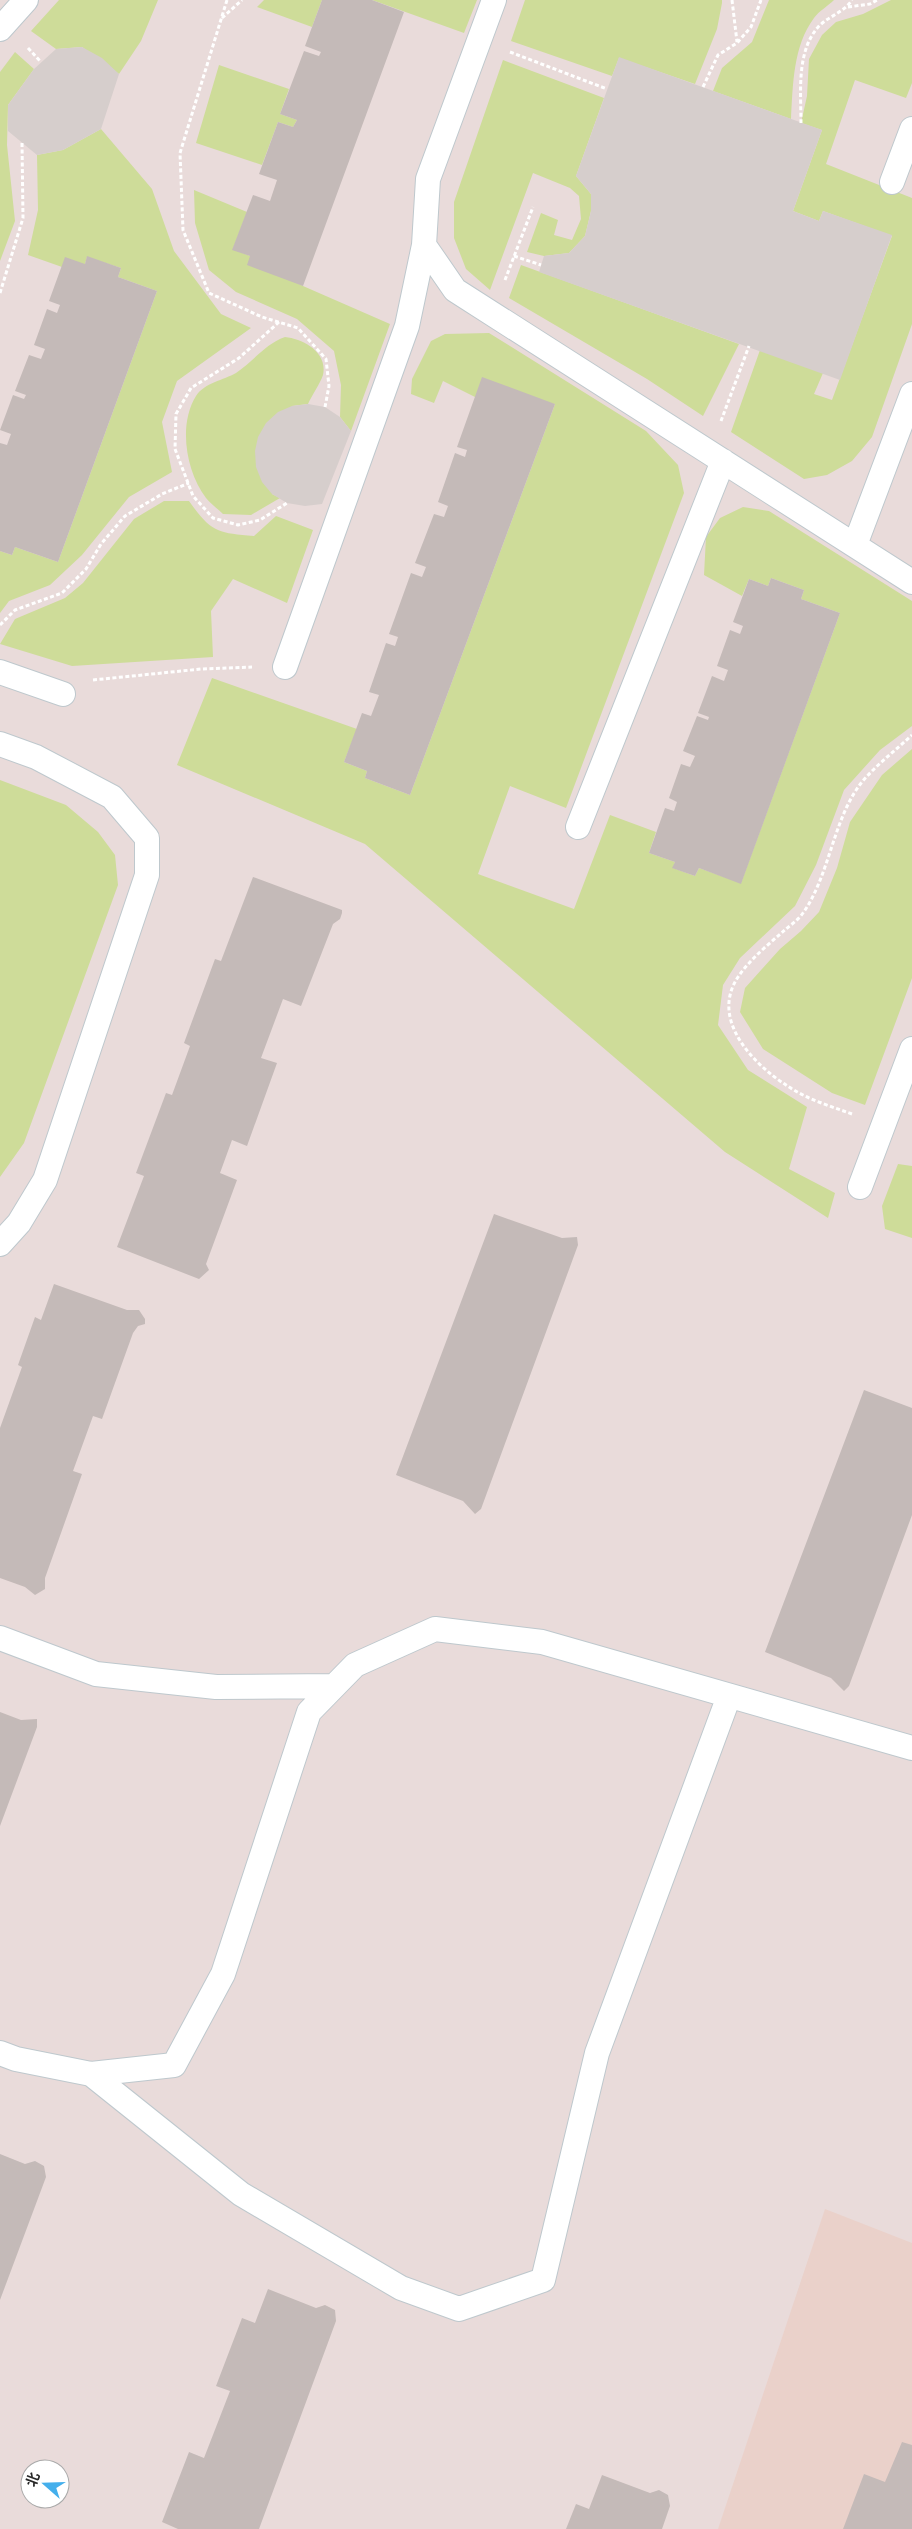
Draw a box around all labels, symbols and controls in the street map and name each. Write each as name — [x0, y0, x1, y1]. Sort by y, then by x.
north arrow — [20, 2459, 70, 2509]
text: 北 — [23, 2470, 43, 2489]

